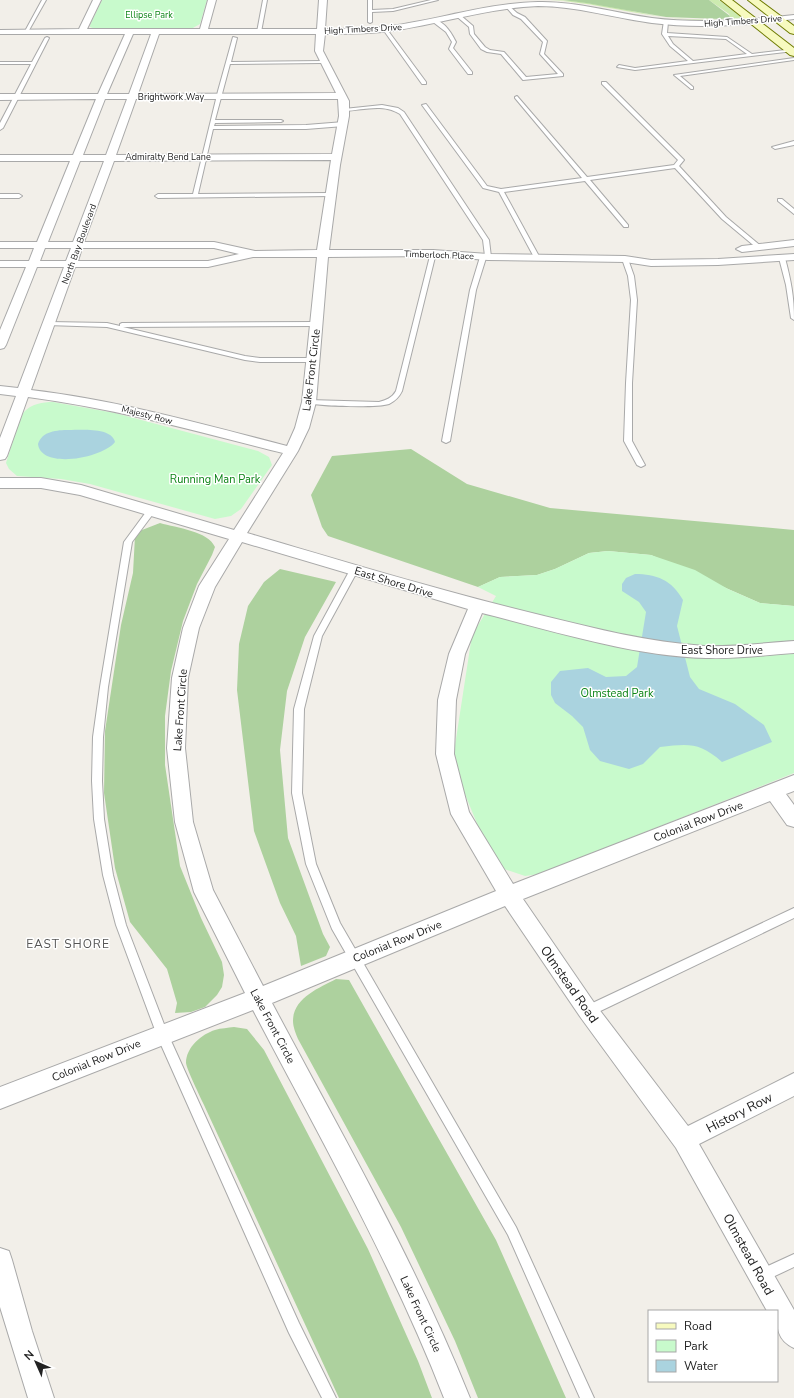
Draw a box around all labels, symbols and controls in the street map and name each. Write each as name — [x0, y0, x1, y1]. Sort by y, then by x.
park label: Ellipse Park — [125, 9, 173, 21]
street label: High Timbers Drive — [704, 12, 783, 30]
street label: High Timbers Drive — [324, 21, 402, 37]
street label: Brightwork Way — [138, 91, 205, 103]
street label: Admiralty Bend Lane — [125, 151, 211, 163]
street label: North Bay Boulevard — [59, 202, 99, 286]
street label: Timberloch Place — [404, 248, 474, 262]
street label: Lake Front Circle — [299, 328, 324, 412]
street label: Majesty Row — [120, 403, 174, 427]
park label: Running Man Park — [170, 472, 261, 487]
street label: East Shore Drive — [353, 563, 435, 602]
street label: East Shore Drive — [681, 643, 763, 658]
street label: Lake Front Circle — [170, 668, 191, 752]
park label: Olmstead Park — [580, 686, 654, 701]
street label: Colonial Row Drive — [651, 797, 745, 845]
street label: Colonial Row Drive — [351, 917, 444, 966]
district label: EAST SHORE — [26, 936, 110, 952]
street label: Olmstead Road — [536, 942, 603, 1027]
street label: Lake Front Circle — [247, 986, 299, 1066]
street label: Colonial Row Drive — [50, 1036, 143, 1085]
street label: History Row — [703, 1088, 776, 1137]
street label: Olmstead Road — [718, 1211, 778, 1298]
street label: Lake Front Circle — [396, 1274, 445, 1355]
legend — [648, 1310, 778, 1382]
text: Road — [684, 1318, 712, 1334]
text: Park — [684, 1338, 709, 1354]
north arrow — [16, 1342, 56, 1382]
text: N — [21, 1347, 37, 1363]
text: Water — [684, 1358, 718, 1374]

